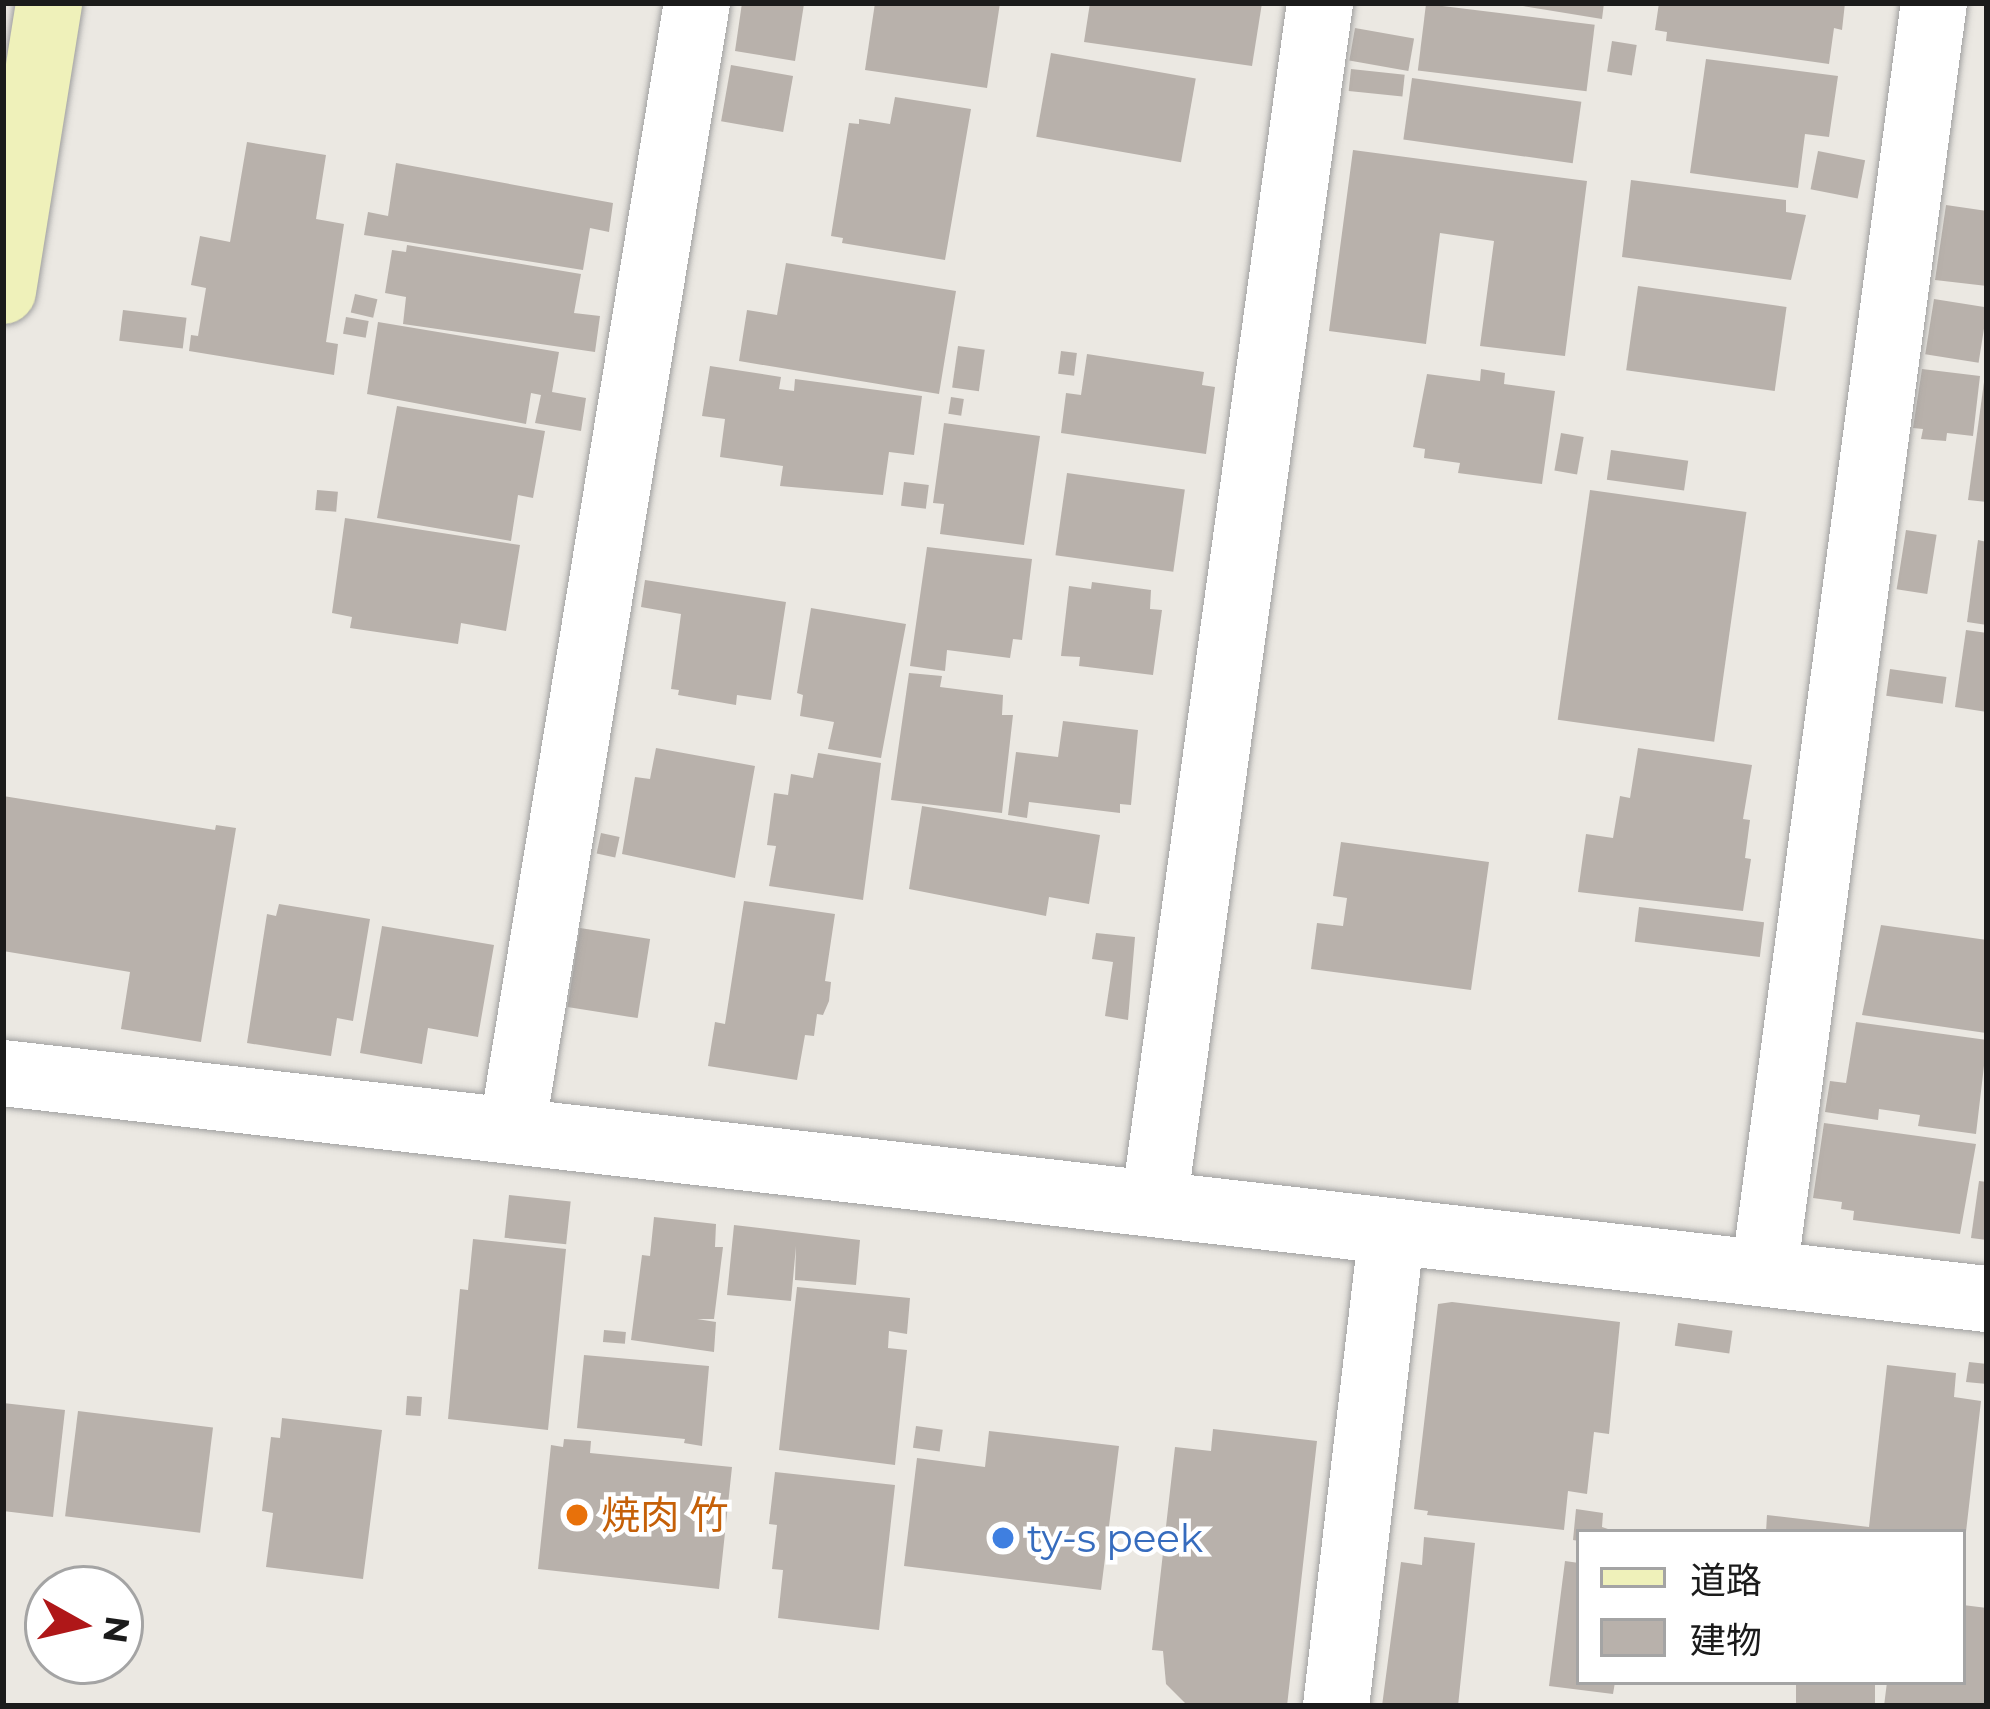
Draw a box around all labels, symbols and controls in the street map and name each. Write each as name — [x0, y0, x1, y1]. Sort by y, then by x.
place label: 焼肉 竹 — [601, 1492, 728, 1538]
marker: 焼肉 竹 — [564, 1502, 590, 1528]
place label: ty-s peek — [1027, 1515, 1203, 1561]
marker: ty-s peek — [990, 1525, 1016, 1551]
legend — [1576, 1529, 1966, 1685]
text: 道路 — [1690, 1558, 1762, 1602]
north arrow — [24, 1565, 144, 1685]
text: N — [95, 1614, 138, 1646]
text: 建物 — [1690, 1618, 1762, 1662]

